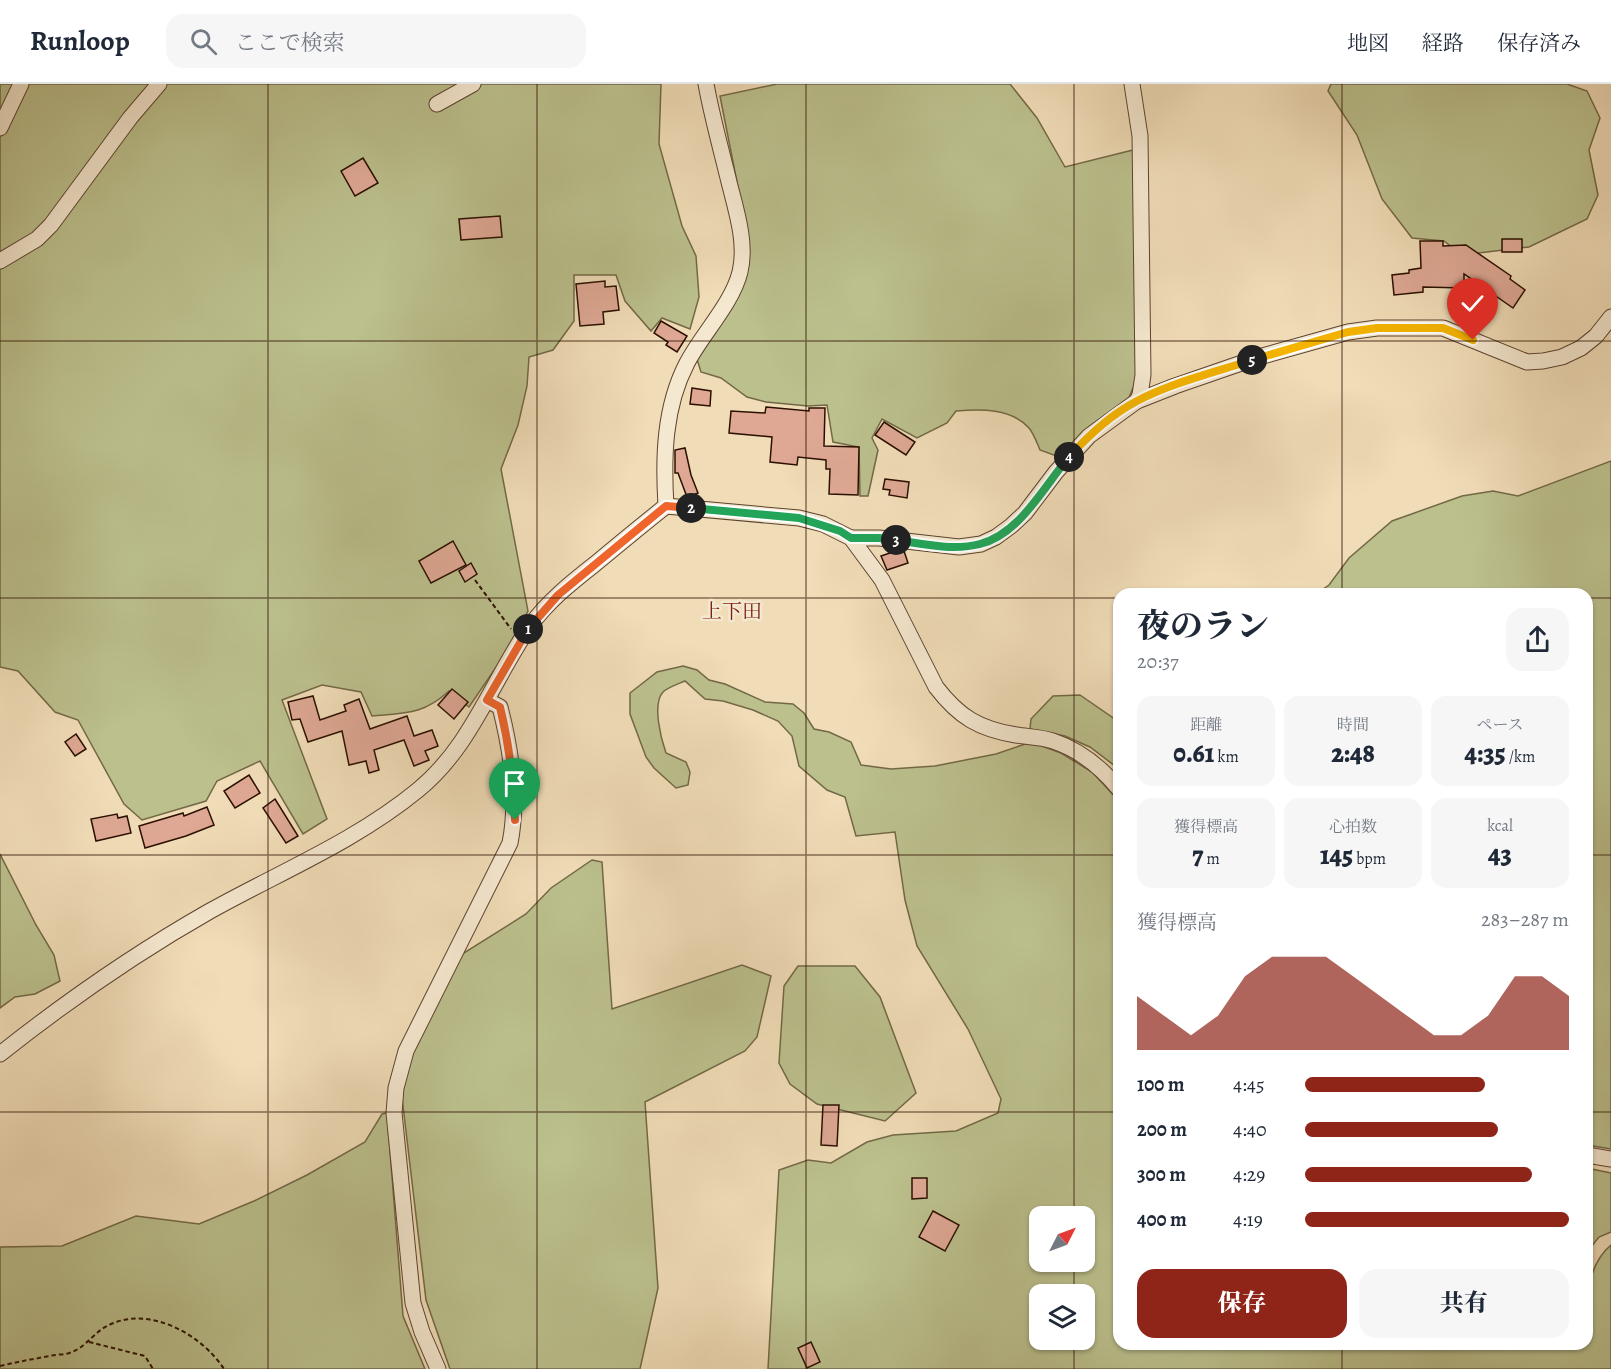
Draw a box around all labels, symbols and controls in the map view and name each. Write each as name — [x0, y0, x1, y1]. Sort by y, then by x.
search box — [166, 14, 586, 68]
text: Runloop — [30, 22, 130, 60]
icon: search — [187, 25, 220, 58]
text: ここで検索 — [235, 28, 345, 58]
text: 地図 — [1347, 29, 1389, 57]
text: 経路 — [1422, 29, 1464, 57]
text: 保存済み — [1497, 29, 1581, 57]
pin — [1447, 278, 1498, 340]
icon: check — [1456, 287, 1489, 320]
pin: 5 — [1237, 345, 1267, 375]
text: 5 — [1249, 349, 1255, 371]
pin: 4 — [1054, 442, 1084, 472]
text: 4 — [1065, 446, 1073, 468]
pin: 2 — [676, 493, 706, 523]
text: 2 — [687, 497, 695, 519]
pin: 3 — [881, 525, 911, 555]
text: 3 — [893, 529, 899, 551]
district label: 上下田 — [702, 598, 762, 625]
text: 夜のラン — [1137, 603, 1269, 648]
button: share — [1506, 608, 1569, 671]
pin: 1 — [513, 614, 543, 644]
text: 1 — [525, 618, 531, 640]
text: 20:37 — [1137, 648, 1179, 675]
text: 距離 — [1190, 714, 1222, 736]
text: 時間 — [1337, 714, 1369, 736]
text: ペース — [1476, 714, 1524, 736]
text: 0.61 — [1173, 736, 1214, 771]
text: 2:48 — [1331, 736, 1375, 771]
text: 4:35 — [1465, 736, 1506, 771]
text: km — [1214, 746, 1239, 768]
text: /km — [1506, 746, 1535, 768]
pin — [489, 758, 540, 820]
icon: arrive — [498, 767, 531, 800]
text: kcal — [1487, 815, 1513, 837]
text: 獲得標高 — [1174, 816, 1238, 838]
text: 心拍数 — [1329, 816, 1377, 838]
text: 43 — [1488, 837, 1512, 872]
text: 7 — [1192, 838, 1203, 873]
text: 145 — [1320, 838, 1353, 873]
text: m — [1203, 848, 1220, 870]
text: bpm — [1353, 848, 1386, 870]
text: 283–287 m — [1481, 906, 1569, 933]
text: 獲得標高 — [1137, 909, 1217, 936]
text: 100 m — [1137, 1071, 1185, 1098]
text: 4:45 — [1233, 1071, 1264, 1098]
text: 200 m — [1137, 1116, 1187, 1143]
text: 4:40 — [1233, 1116, 1267, 1143]
text: 300 m — [1137, 1161, 1186, 1188]
text: 4:29 — [1233, 1161, 1265, 1188]
north arrow — [1029, 1206, 1095, 1272]
map controls — [1029, 1206, 1095, 1350]
text: 400 m — [1137, 1206, 1187, 1233]
text: 4:19 — [1233, 1206, 1263, 1233]
button: 保存 — [1137, 1269, 1347, 1338]
button: 共有 — [1359, 1269, 1569, 1338]
button: layers — [1029, 1284, 1095, 1350]

